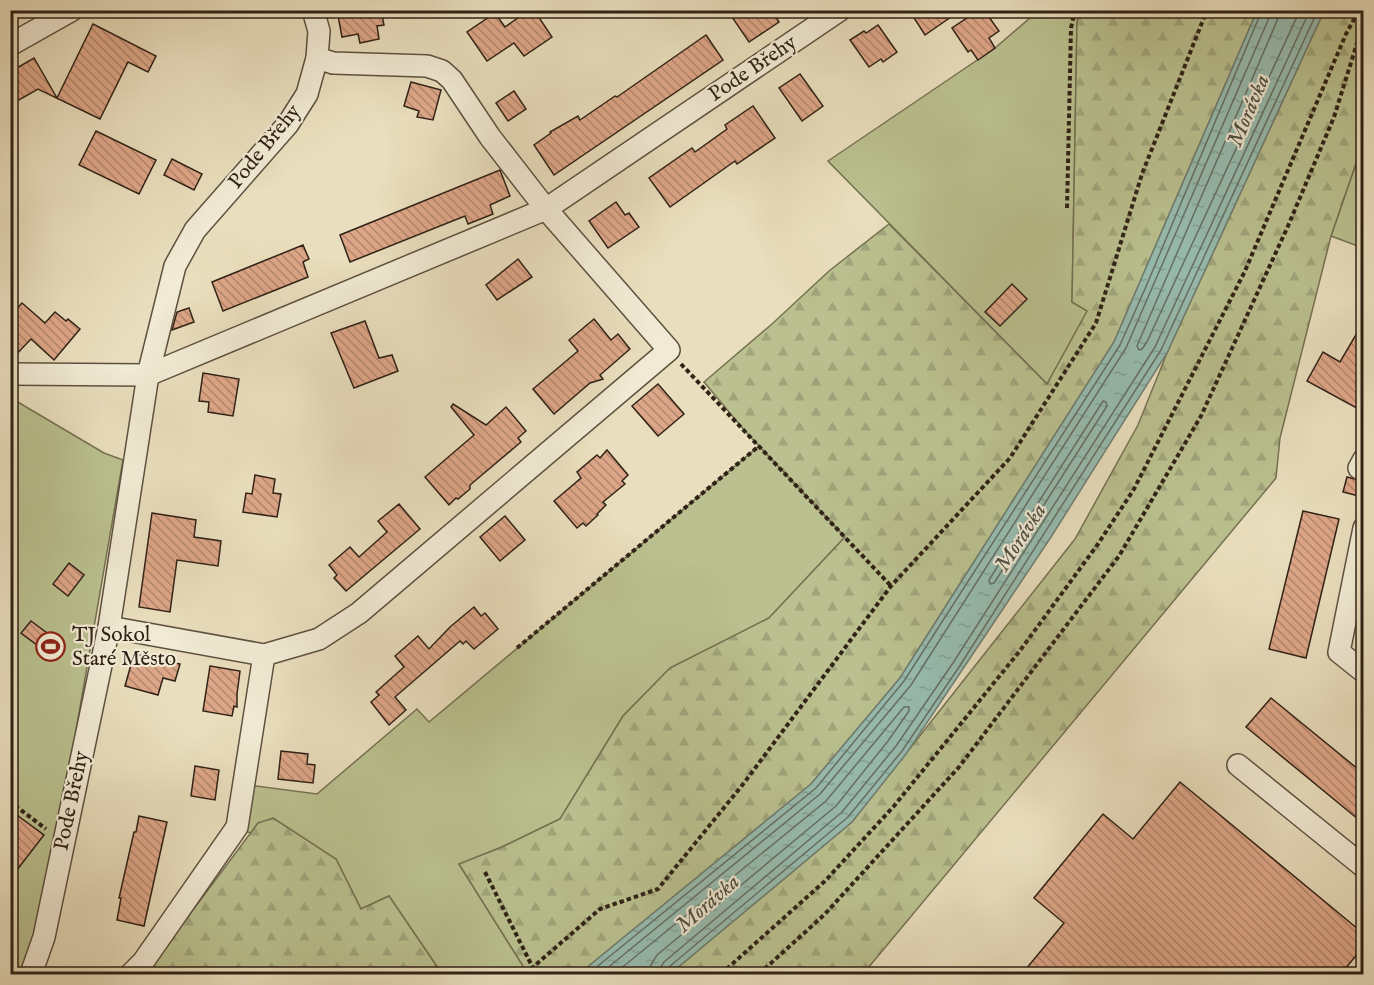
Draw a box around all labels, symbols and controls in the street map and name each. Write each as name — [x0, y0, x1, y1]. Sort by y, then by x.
street label: Pode Břehy — [704, 29, 803, 108]
water label: Morávka — [1221, 70, 1277, 151]
street label: Pode Břehy — [223, 99, 308, 195]
water label: Morávka — [989, 498, 1054, 577]
place label: TJ Sokol Staré Město — [72, 622, 176, 673]
sports icon: TJ Sokol Staré Město — [35, 631, 67, 663]
street label: Pode Břehy — [48, 748, 96, 853]
water label: Morávka — [670, 868, 746, 939]

